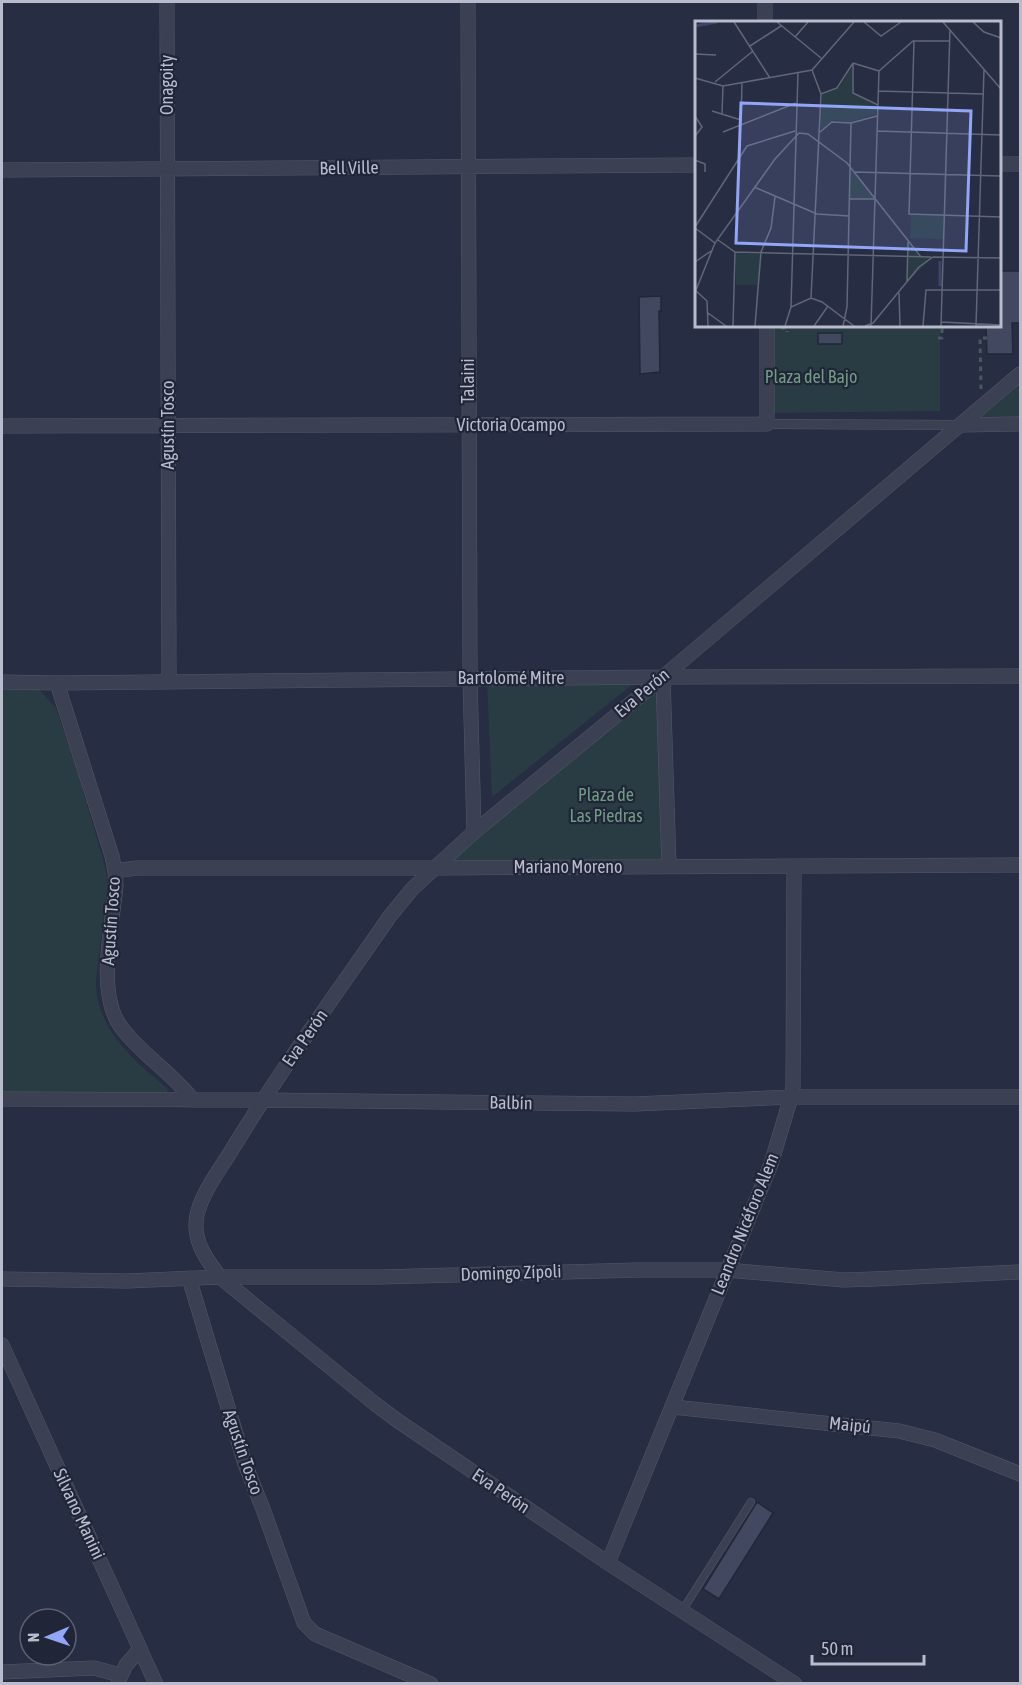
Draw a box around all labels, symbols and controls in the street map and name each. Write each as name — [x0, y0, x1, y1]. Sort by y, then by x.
inset map — [695, 21, 1001, 327]
street label: Onagoity — [156, 55, 177, 115]
street label: Bell Ville — [319, 156, 379, 179]
street label: Talaini — [457, 358, 478, 404]
park label: Plaza del Bajo — [765, 366, 857, 387]
street label: Agustín Tosco — [157, 381, 178, 469]
street label: Victoria Ocampo — [457, 414, 565, 435]
street label: Eva Perón — [610, 664, 673, 722]
street label: Bartolomé Mitre — [457, 667, 565, 688]
park label: Plaza de Las Piedras — [569, 784, 643, 826]
street label: Mariano Moreno — [513, 856, 623, 877]
street label: Agustín Tosco — [97, 876, 124, 966]
street label: Eva Perón — [277, 1005, 332, 1070]
street label: Balbín — [489, 1092, 533, 1113]
street label: Leandro Nicéforo Alem — [707, 1150, 783, 1298]
street label: Domingo Zípoli — [460, 1260, 562, 1285]
street label: Agustín Tosco — [219, 1406, 268, 1497]
street label: Maipú — [828, 1412, 872, 1437]
street label: Eva Perón — [468, 1464, 534, 1517]
street label: Silvano Manini — [49, 1465, 110, 1563]
north arrow — [18, 1607, 78, 1667]
scale bar — [812, 1628, 924, 1666]
text: N — [24, 1632, 42, 1643]
text: 50 m — [821, 1638, 853, 1659]

